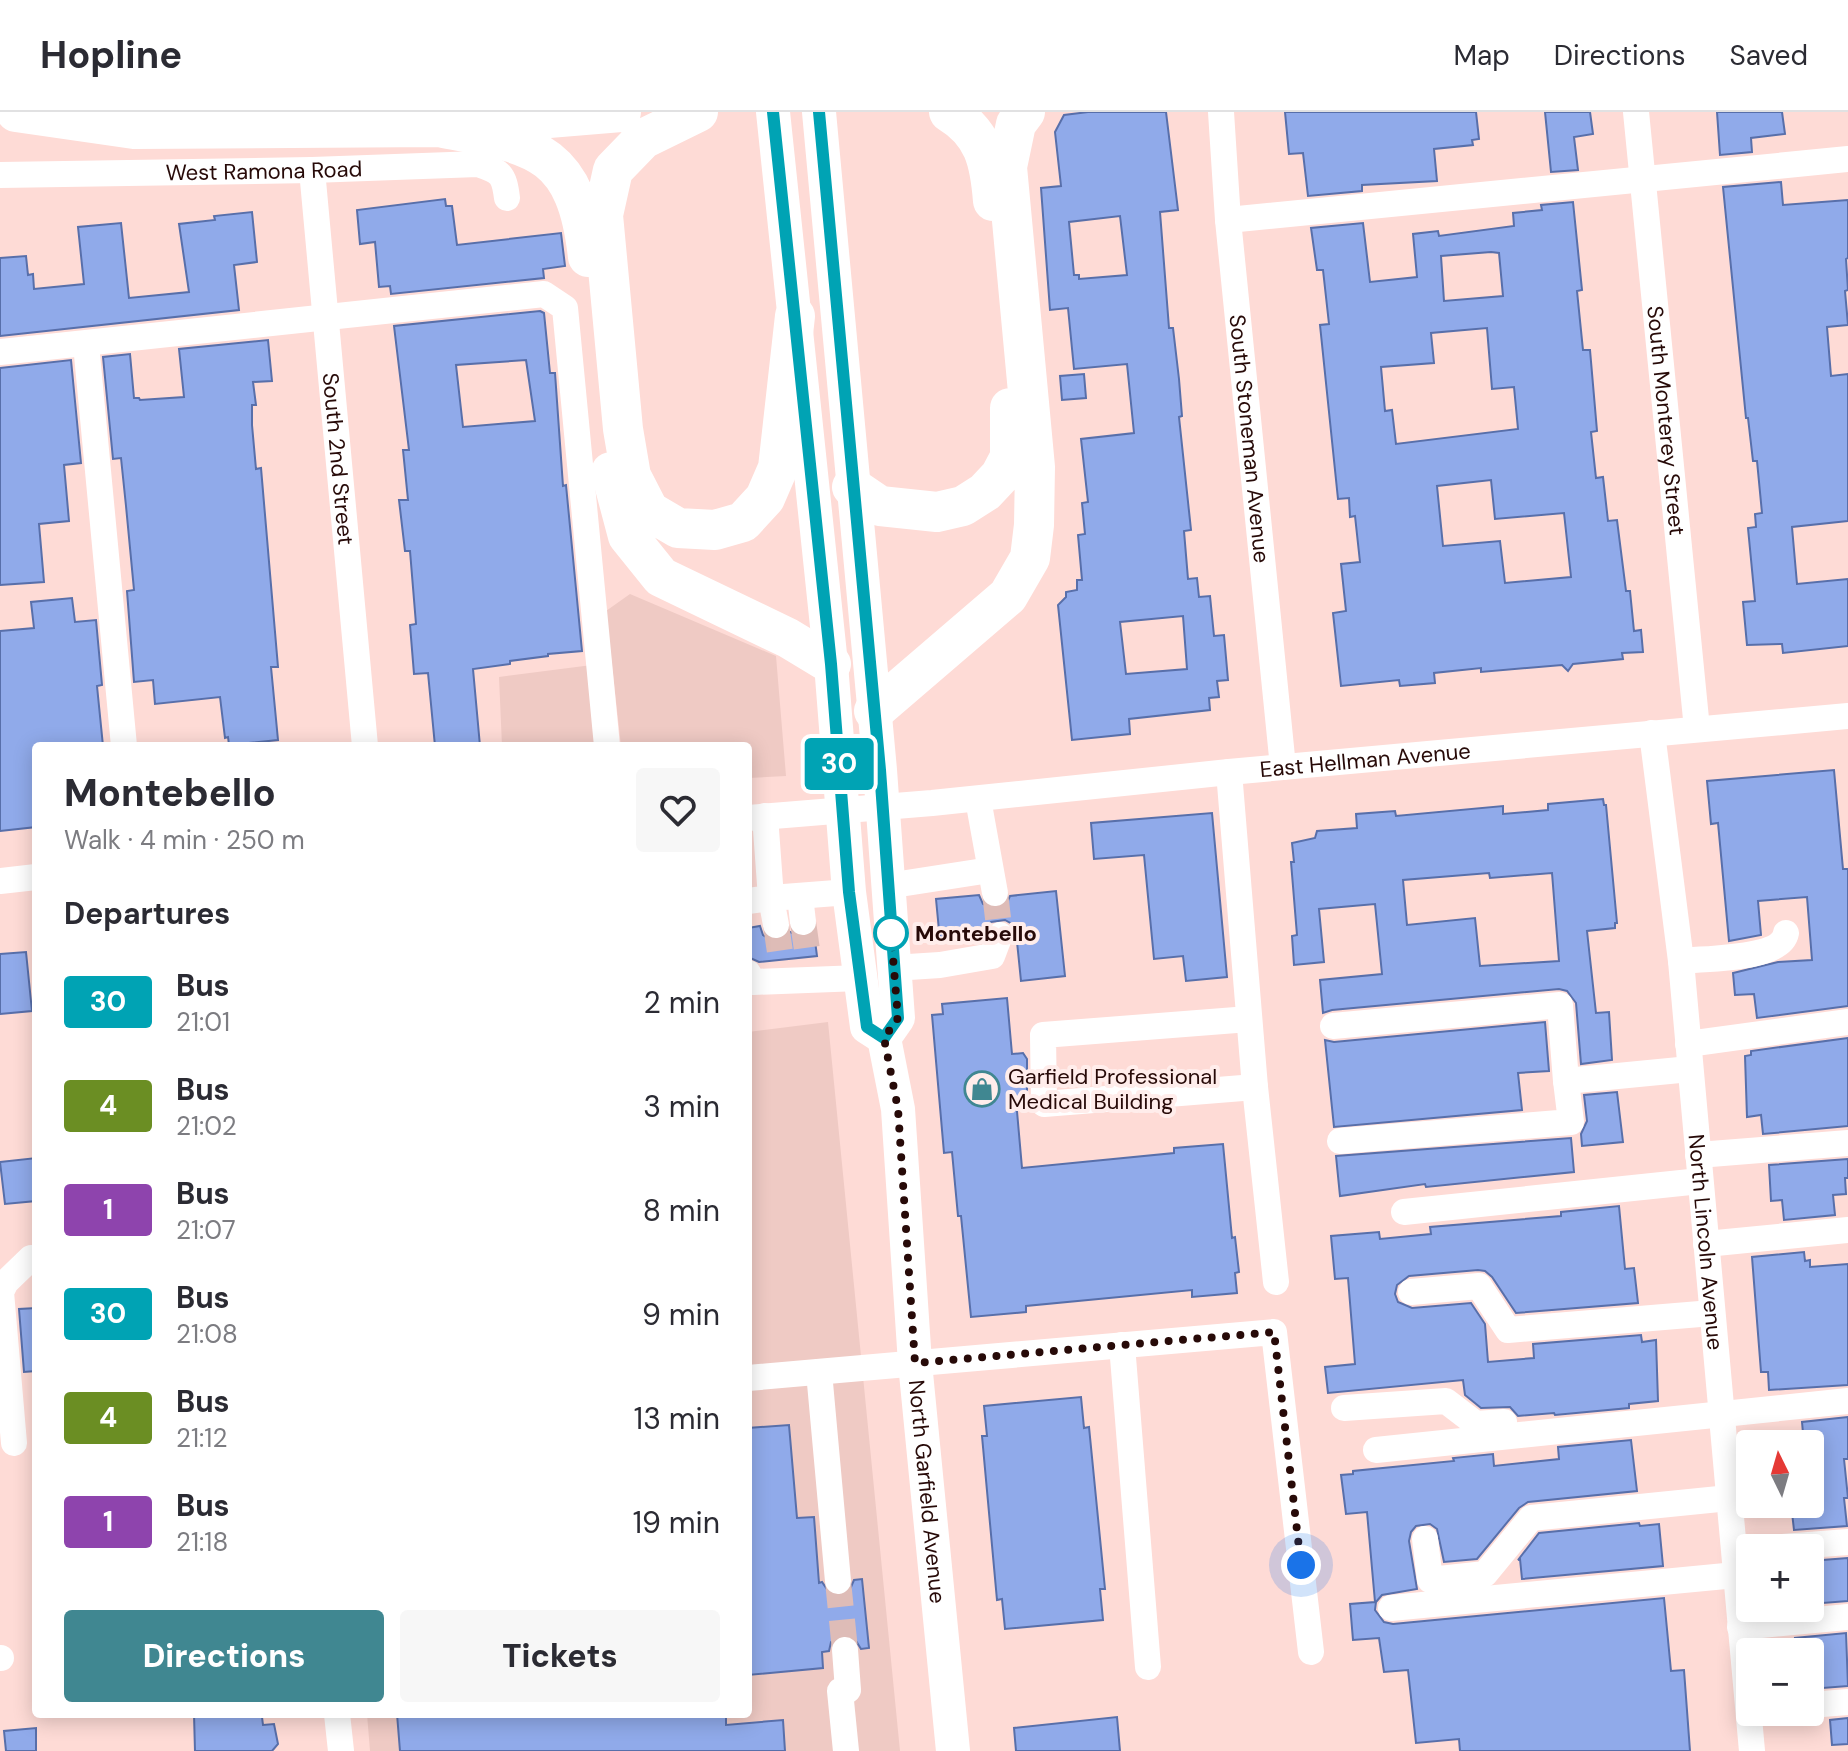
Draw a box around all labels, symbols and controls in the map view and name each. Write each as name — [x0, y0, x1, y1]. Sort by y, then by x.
text: Hopline — [40, 30, 182, 80]
text: Map — [1453, 37, 1510, 74]
text: Directions — [1554, 37, 1686, 74]
text: Saved — [1730, 37, 1808, 74]
street label: West Ramona Road — [165, 154, 363, 187]
street label: South Monterey Street — [1640, 304, 1692, 537]
street label: South Stoneman Avenue — [1223, 313, 1276, 564]
street label: South 2nd Street — [316, 371, 360, 546]
street label: East Hellman Avenue — [1259, 736, 1472, 784]
line badge: 30 — [803, 738, 875, 790]
text: 30 — [821, 745, 857, 782]
text: Montebello — [64, 768, 276, 818]
button: heart — [636, 768, 720, 852]
text: Walk · 4 min · 250 m — [64, 823, 305, 857]
text: Departures — [64, 894, 230, 933]
marker: Montebello — [874, 916, 908, 950]
place label: Montebello — [915, 919, 1037, 948]
text: Bus — [176, 966, 230, 1005]
text: 30 — [90, 983, 126, 1020]
text: 2 min — [644, 983, 720, 1022]
text: 21:01 — [176, 1005, 230, 1039]
place label: Garfield Professional Medical Building — [1008, 1062, 1217, 1116]
text: Bus — [176, 1070, 230, 1109]
shop icon: Garfield Professional Medical Building — [963, 1070, 1001, 1108]
text: 4 — [99, 1087, 117, 1124]
text: 3 min — [643, 1087, 720, 1126]
text: 21:02 — [176, 1109, 237, 1143]
street label: North Lincoln Avenue — [1682, 1133, 1730, 1351]
text: Bus — [176, 1174, 230, 1213]
text: 1 — [103, 1191, 113, 1228]
text: 8 min — [643, 1191, 720, 1230]
text: 21:07 — [176, 1213, 236, 1247]
text: Bus — [176, 1278, 230, 1317]
text: 30 — [90, 1295, 126, 1332]
text: 9 min — [642, 1295, 720, 1334]
text: 21:08 — [176, 1317, 238, 1351]
street label: North Garfield Avenue — [902, 1378, 952, 1605]
text: Bus — [176, 1382, 230, 1421]
text: 4 — [99, 1399, 117, 1436]
text: 13 min — [634, 1399, 720, 1438]
text: 21:12 — [176, 1421, 227, 1455]
north arrow — [1736, 1430, 1824, 1518]
map controls — [1736, 1430, 1824, 1726]
text: Bus — [176, 1486, 230, 1525]
text: 1 — [103, 1503, 113, 1540]
text: 19 min — [633, 1503, 720, 1542]
text: 21:18 — [176, 1525, 228, 1559]
button: + — [1736, 1534, 1824, 1622]
your location — [1281, 1545, 1321, 1585]
button: Directions — [64, 1610, 384, 1702]
button: Tickets — [400, 1610, 720, 1702]
button: − — [1736, 1638, 1824, 1726]

